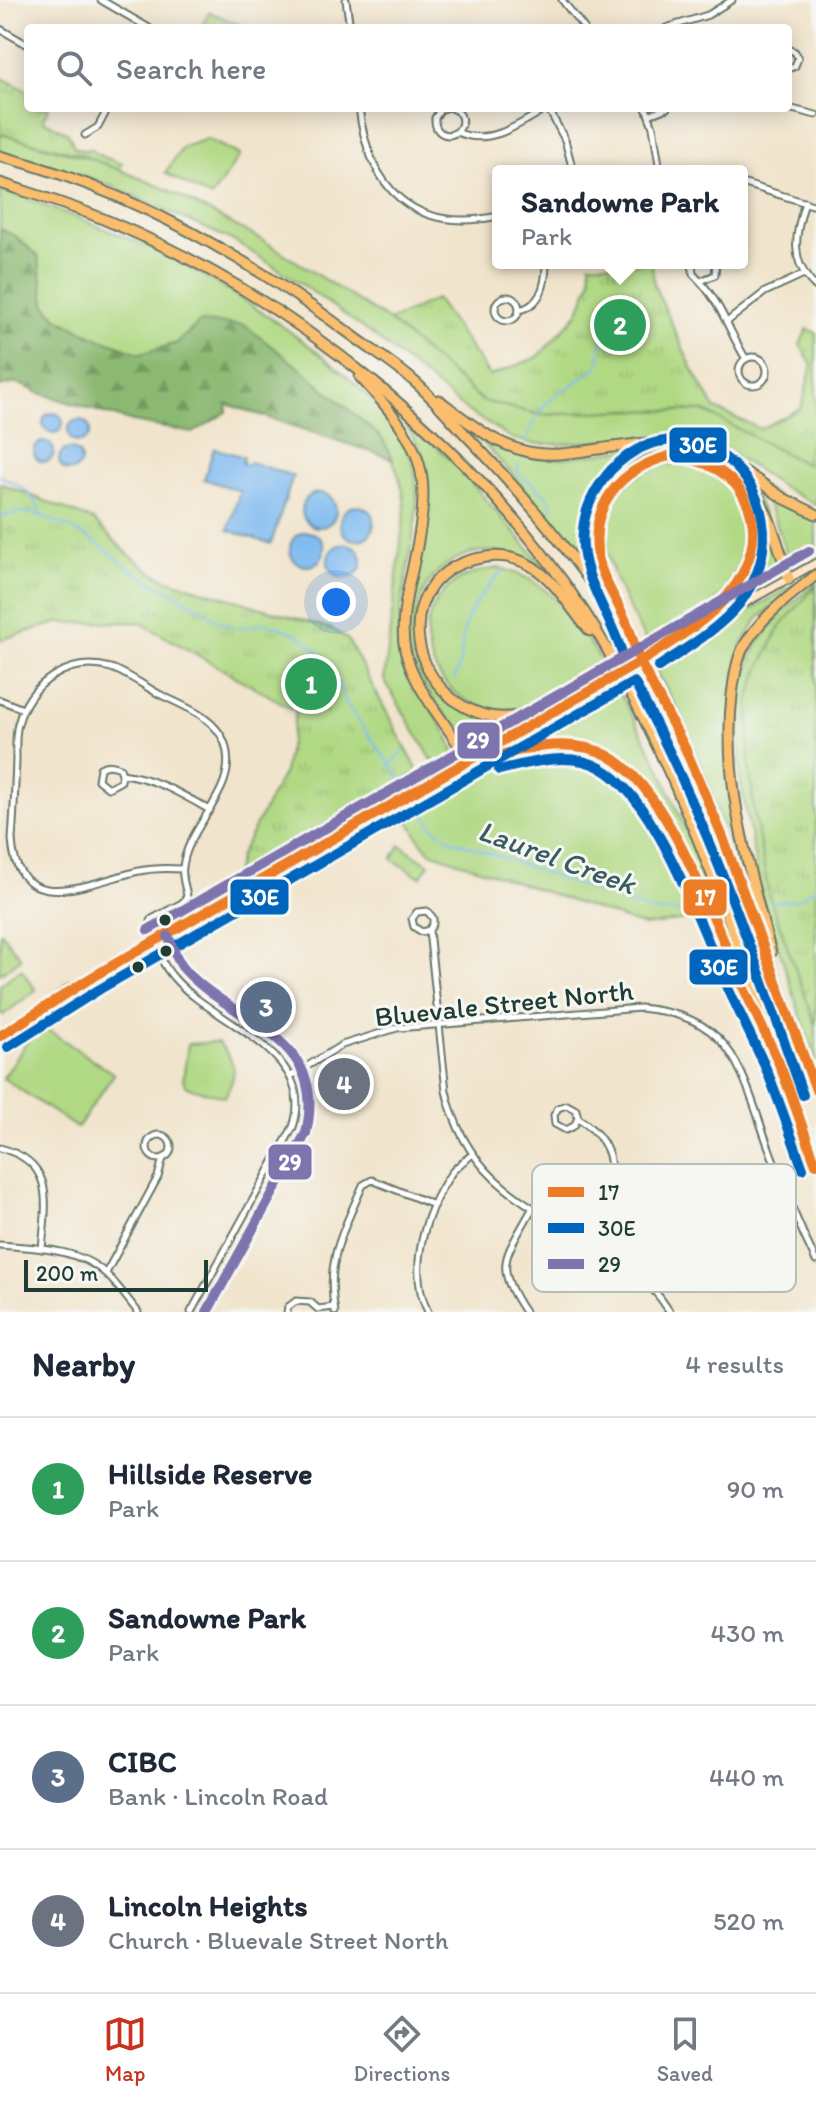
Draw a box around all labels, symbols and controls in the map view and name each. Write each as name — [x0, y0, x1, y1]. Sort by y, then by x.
search box — [24, 24, 792, 112]
icon: search — [52, 46, 96, 90]
text: Search here — [116, 50, 266, 87]
popup — [492, 165, 748, 269]
text: Sandowne Park — [521, 183, 719, 220]
text: Park — [521, 220, 572, 252]
pin: 2 — [594, 295, 646, 355]
line badge: 30E — [668, 426, 728, 464]
text: 30E — [679, 432, 717, 459]
your location — [316, 582, 356, 622]
pin: 1 — [285, 654, 337, 714]
line badge: 29 — [456, 721, 501, 760]
text: 29 — [466, 727, 490, 754]
water label: Laurel Creek — [474, 812, 642, 903]
line badge: 30E — [229, 878, 290, 916]
line badge: 17 — [682, 878, 728, 917]
text: 30E — [241, 884, 279, 911]
text: 17 — [694, 884, 716, 911]
unlabelled marker — [157, 912, 173, 928]
unlabelled marker — [158, 943, 174, 959]
line badge: 30E — [688, 948, 749, 986]
text: 30E — [700, 954, 738, 981]
unlabelled marker — [130, 959, 146, 975]
street label: Bluevale Street North — [373, 972, 635, 1033]
pin: 3 — [240, 977, 292, 1037]
pin: 4 — [318, 1054, 370, 1114]
line badge: 29 — [267, 1143, 313, 1181]
text: 29 — [278, 1149, 302, 1176]
legend — [532, 1164, 796, 1292]
text: 17 — [598, 1179, 619, 1206]
text: 30E — [598, 1215, 636, 1242]
text: 29 — [598, 1251, 621, 1278]
scale bar — [24, 1256, 208, 1292]
text: 200 m — [36, 1260, 98, 1287]
text: Nearby — [32, 1344, 135, 1385]
text: 4 results — [685, 1348, 784, 1380]
text: Hillside Reserve — [108, 1455, 312, 1492]
text: 1 — [52, 1473, 64, 1505]
text: 90 m — [727, 1473, 784, 1505]
text: Park — [108, 1492, 159, 1524]
text: Sandowne Park — [108, 1599, 306, 1636]
text: 2 — [51, 1617, 65, 1649]
text: 430 m — [710, 1617, 784, 1649]
text: Park — [108, 1636, 159, 1668]
text: CIBC — [108, 1743, 177, 1780]
text: 3 — [51, 1761, 65, 1793]
text: 440 m — [709, 1761, 784, 1793]
text: Bank · Lincoln Road — [108, 1780, 328, 1812]
text: Lincoln Heights — [108, 1887, 308, 1924]
text: 4 — [50, 1905, 66, 1937]
text: 520 m — [713, 1905, 784, 1937]
text: Church · Bluevale Street North — [108, 1924, 448, 1956]
tab: Map — [103, 2012, 147, 2087]
tab: Directions — [354, 2012, 450, 2087]
tab: Saved — [657, 2012, 713, 2087]

